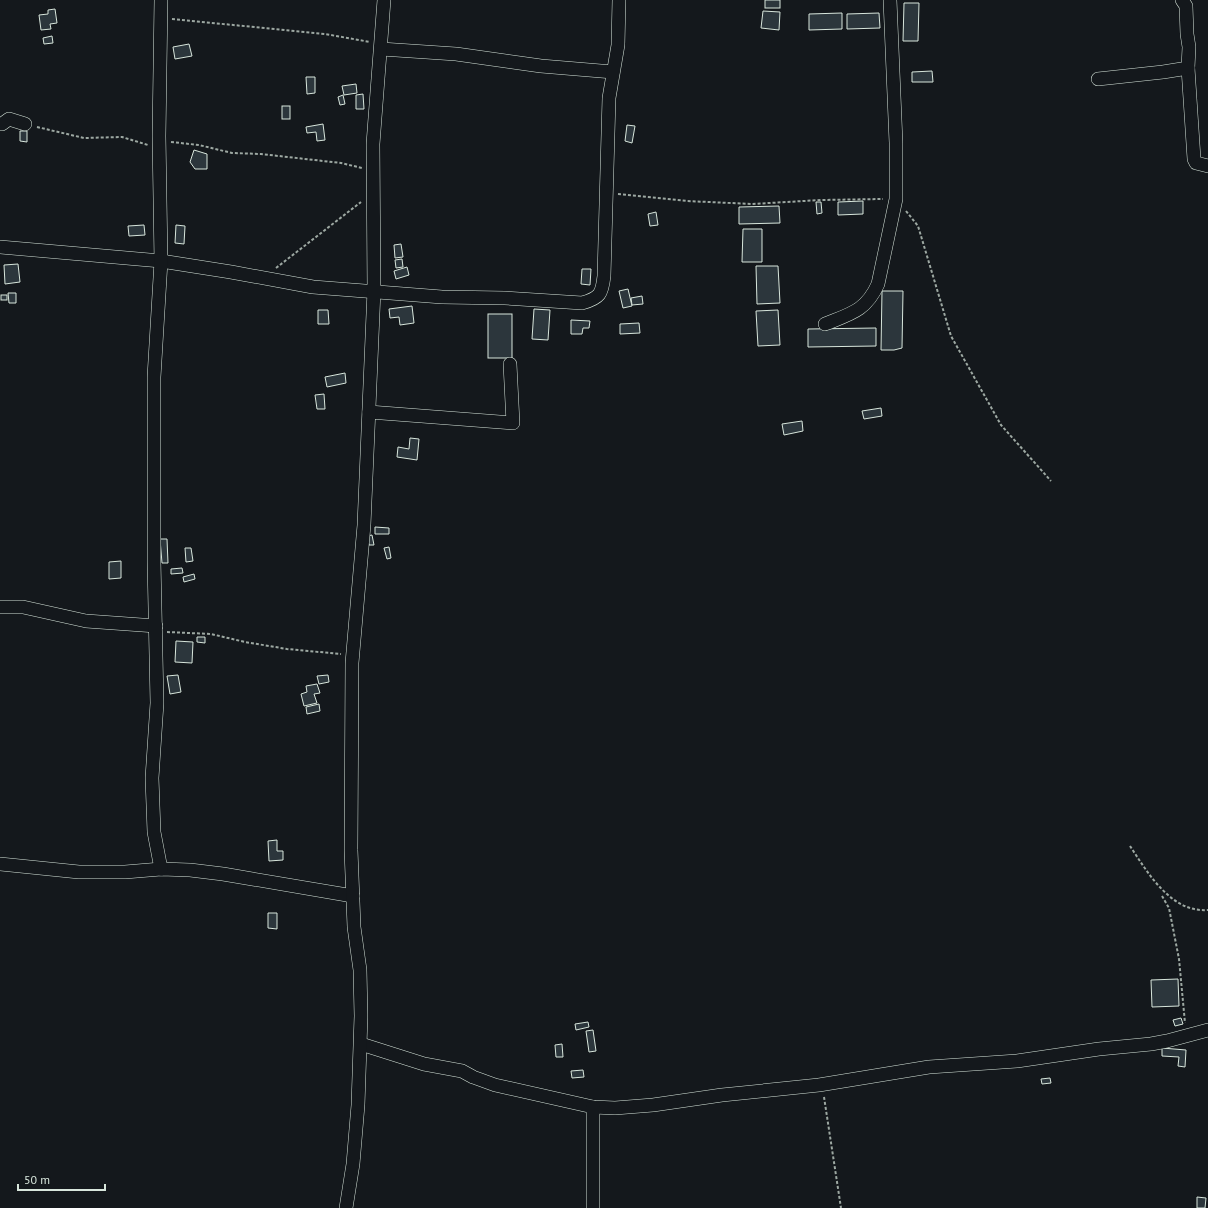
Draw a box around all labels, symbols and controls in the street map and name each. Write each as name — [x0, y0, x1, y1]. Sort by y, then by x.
scale bar — [18, 1166, 105, 1192]
text: 50 m — [24, 1172, 50, 1187]

